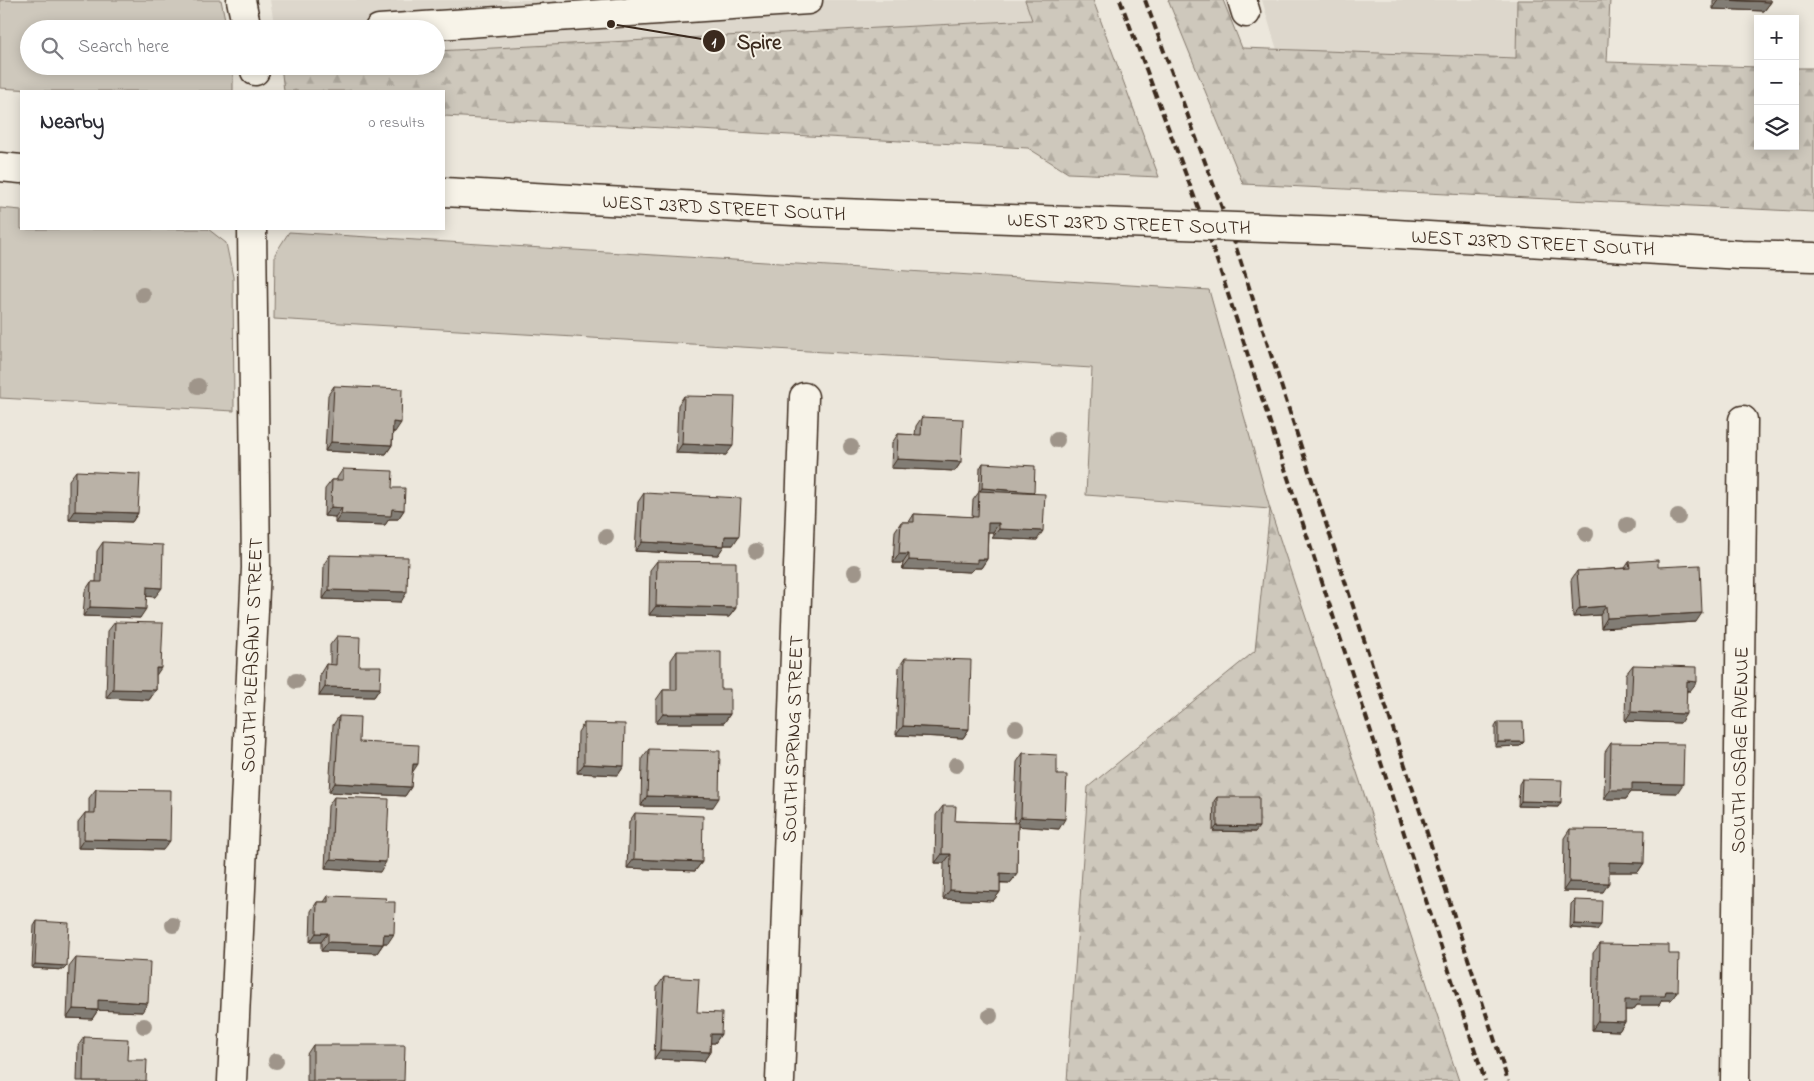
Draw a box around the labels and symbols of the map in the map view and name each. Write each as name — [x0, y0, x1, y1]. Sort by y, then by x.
callout: Spire — [702, 23, 791, 59]
text: Spire — [737, 29, 782, 59]
text: 1 — [712, 32, 717, 54]
street label: WEST 23RD STREET SOUTH — [601, 189, 846, 230]
street label: WEST 23RD STREET SOUTH — [1007, 207, 1251, 244]
street label: WEST 23RD STREET SOUTH — [1410, 224, 1655, 265]
street label: SOUTH PLEASANT STREET — [235, 537, 272, 773]
street label: SOUTH SPRING STREET — [776, 635, 813, 843]
street label: SOUTH OSAGE AVENUE — [1725, 646, 1758, 854]

